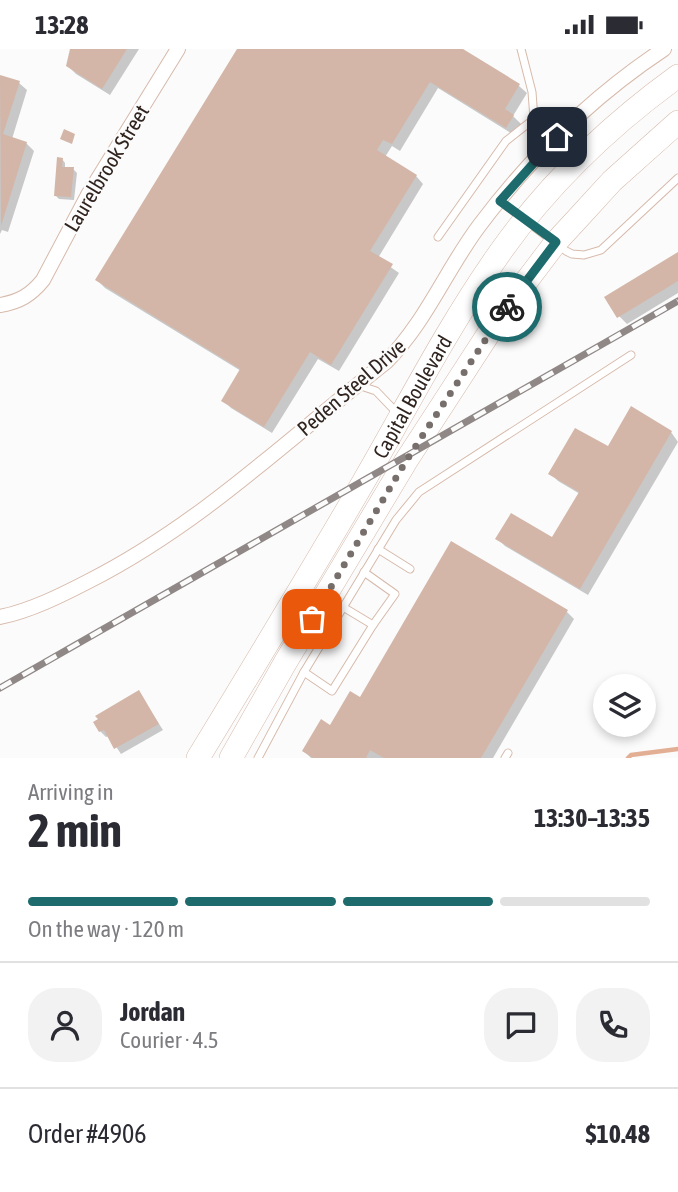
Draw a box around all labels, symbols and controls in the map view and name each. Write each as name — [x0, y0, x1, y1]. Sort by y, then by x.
text: 13:28 — [35, 10, 89, 40]
street label: Laurelbrook Street — [59, 100, 153, 236]
pin — [527, 107, 587, 167]
icon: home — [538, 118, 576, 156]
courier — [472, 272, 542, 342]
icon: bike — [488, 288, 526, 326]
street label: Capital Boulevard — [368, 331, 456, 462]
street label: Peden Steel Drive — [292, 334, 410, 440]
pin — [282, 589, 342, 649]
icon: bag — [293, 600, 331, 638]
map controls — [593, 674, 656, 737]
button: layers — [593, 674, 656, 737]
text: Arriving in — [28, 779, 114, 805]
text: 13:30–13:35 — [534, 803, 650, 833]
text: 2 min — [28, 804, 122, 857]
text: On the way · 120 m — [28, 916, 184, 942]
button: person — [28, 988, 102, 1062]
button: chat — [484, 988, 558, 1062]
button: phone — [576, 988, 650, 1062]
text: Jordan — [120, 997, 185, 1027]
text: Courier · 4.5 — [120, 1027, 219, 1053]
text: Order #4906 — [28, 1119, 147, 1149]
text: $10.48 — [586, 1119, 650, 1149]

